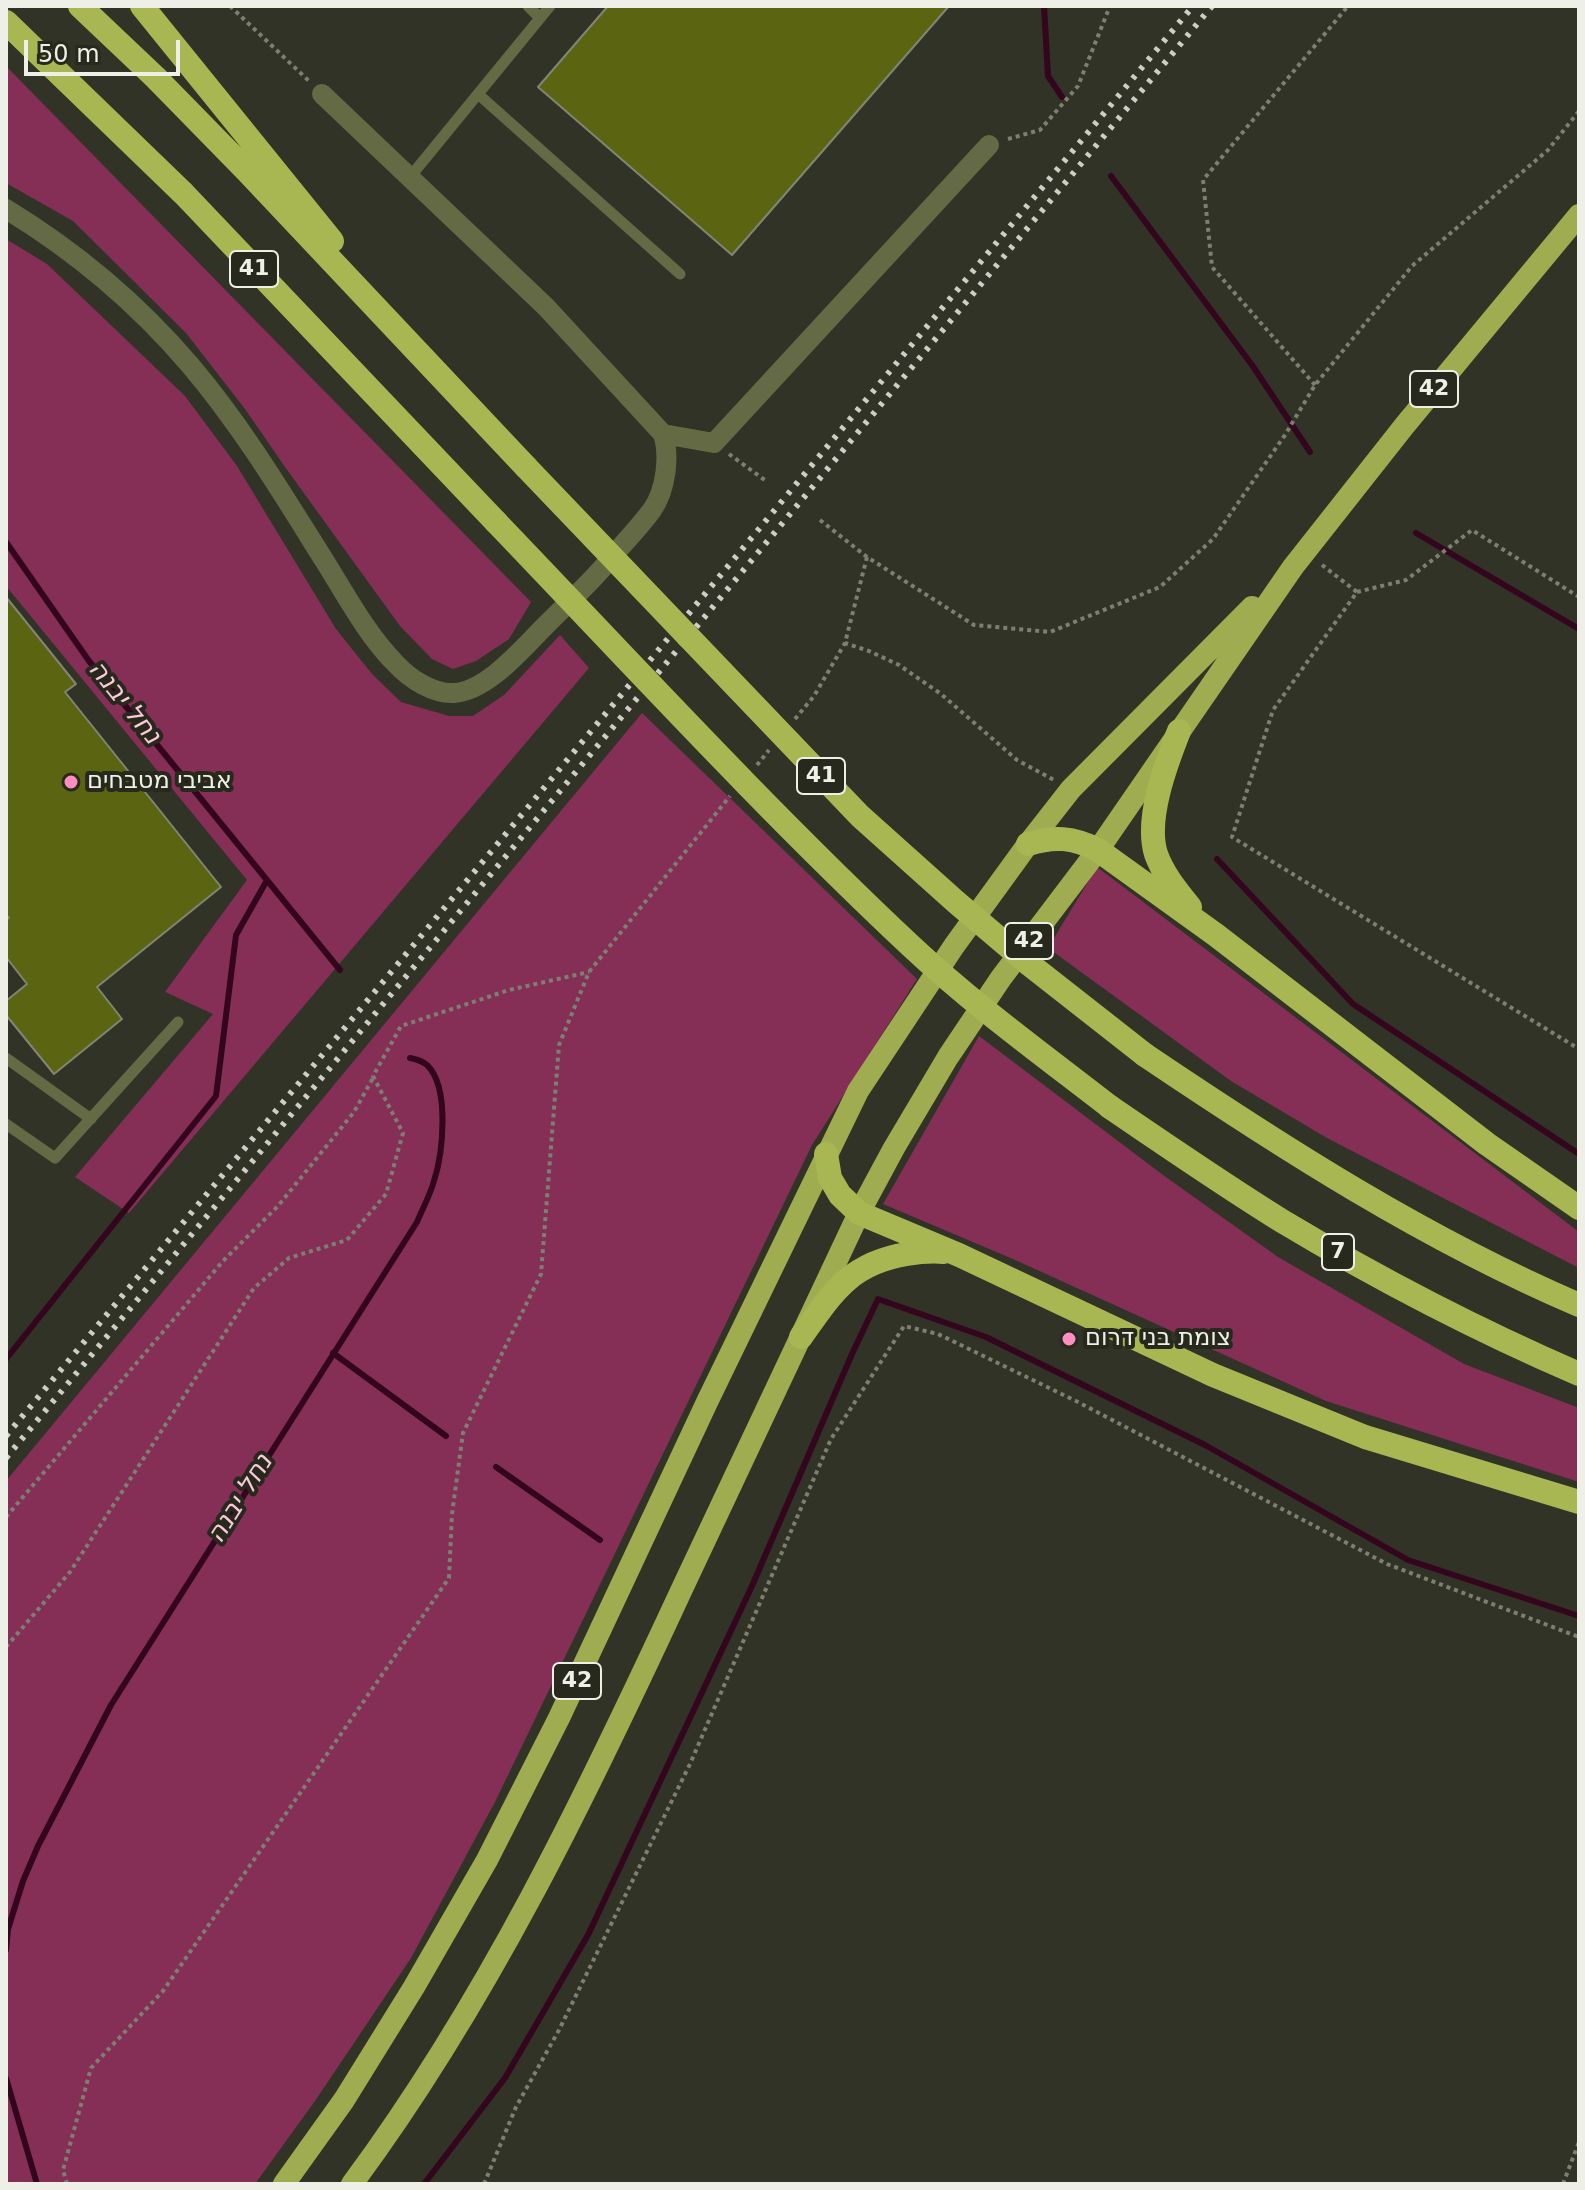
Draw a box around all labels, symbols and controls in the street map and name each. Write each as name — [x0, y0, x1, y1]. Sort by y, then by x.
scale bar — [28, 24, 184, 74]
text: 50 m — [38, 40, 100, 68]
road number: 41 — [230, 251, 278, 287]
road number: 42 — [1410, 371, 1458, 407]
water label: נחל יבנה — [81, 655, 167, 751]
road number: 41 — [797, 758, 845, 794]
place label: אביבי מטבחים — [87, 768, 232, 796]
marker: אביבי מטבחים — [62, 773, 80, 791]
road number: 42 — [1005, 923, 1053, 959]
road number: 7 — [1322, 1234, 1354, 1270]
place label: צומת בני דרום — [1085, 1325, 1231, 1353]
marker: צומת בני דרום — [1060, 1330, 1078, 1348]
water label: נחל יבנה — [202, 1449, 280, 1549]
road number: 42 — [553, 1663, 601, 1699]

